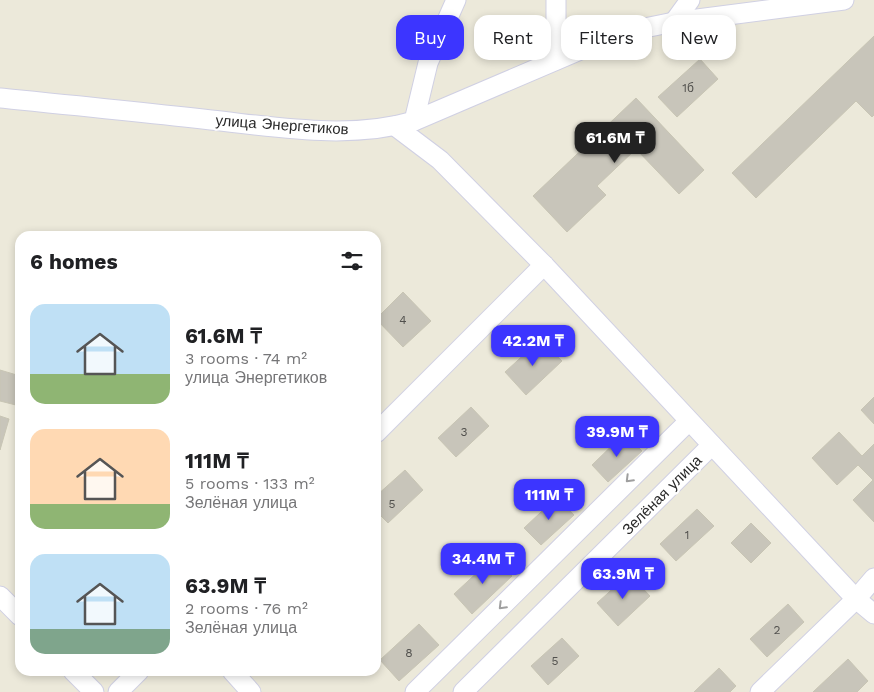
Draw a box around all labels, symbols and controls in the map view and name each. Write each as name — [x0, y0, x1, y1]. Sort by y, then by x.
chip: Buy — [396, 15, 464, 60]
chip: Rent — [474, 15, 551, 60]
chip: Filters — [561, 15, 652, 60]
chip: New — [662, 15, 736, 60]
house number: 1б — [682, 81, 694, 95]
street label: улица Энергетиков — [215, 111, 349, 139]
pin: 61.6M ₸ — [569, 121, 661, 164]
text: 61.6M ₸ — [586, 128, 644, 147]
icon: filters — [338, 247, 366, 275]
text: 6 homes — [30, 249, 118, 274]
house number: 4 — [399, 313, 407, 327]
text: 61.6M ₸ — [185, 323, 262, 348]
icon: home — [70, 324, 130, 384]
pin: 42.2M ₸ — [487, 324, 579, 367]
text: 42.2M ₸ — [502, 331, 564, 350]
text: 3 rooms · 74 m² — [185, 349, 307, 368]
text: улица Энергетиков — [185, 368, 327, 387]
pin: 39.9M ₸ — [571, 416, 663, 458]
text: 39.9M ₸ — [586, 422, 648, 441]
house number: 3 — [461, 425, 468, 439]
text: 111M ₸ — [185, 448, 249, 473]
icon: home — [70, 449, 130, 509]
street label: Зелёная улица — [618, 451, 706, 539]
text: 5 rooms · 133 m² — [185, 474, 315, 493]
one-way arrow — [626, 474, 635, 483]
pin: 111M ₸ — [508, 478, 590, 521]
text: 111M ₸ — [525, 485, 573, 504]
text: Зелёная улица — [185, 493, 297, 512]
house number: 5 — [389, 497, 396, 511]
house number: 1 — [685, 528, 689, 542]
pin: 34.4M ₸ — [437, 542, 529, 585]
text: 34.4M ₸ — [452, 549, 514, 568]
pin: 63.9M ₸ — [577, 558, 669, 600]
text: 63.9M ₸ — [592, 564, 654, 583]
text: 63.9M ₸ — [185, 573, 266, 598]
icon: home — [70, 574, 130, 634]
text: 2 rooms · 76 m² — [185, 599, 308, 618]
one-way arrow — [498, 600, 507, 609]
text: Зелёная улица — [185, 618, 297, 637]
house number: 2 — [774, 623, 781, 637]
house number: 8 — [405, 646, 413, 660]
house number: 5 — [552, 654, 559, 668]

